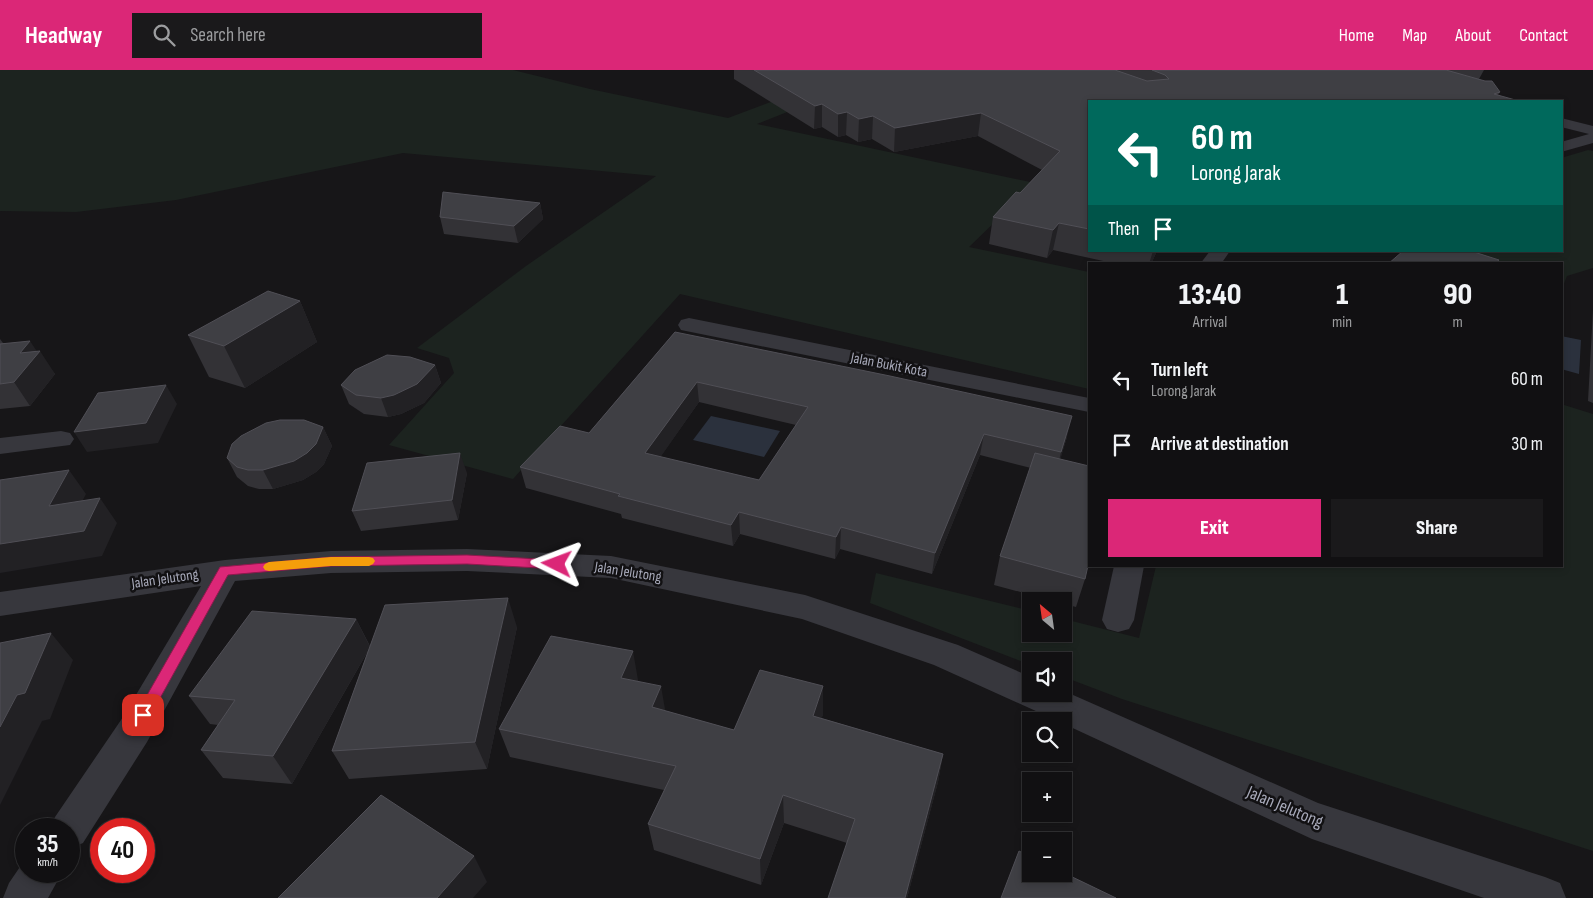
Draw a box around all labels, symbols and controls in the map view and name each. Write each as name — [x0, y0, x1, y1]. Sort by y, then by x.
search box — [132, 13, 482, 58]
text: Headway — [25, 21, 102, 50]
icon: search — [150, 21, 178, 49]
text: Search here — [190, 24, 266, 47]
text: Home — [1339, 25, 1374, 46]
text: Map — [1402, 25, 1427, 46]
text: About — [1455, 25, 1491, 46]
text: Contact — [1519, 25, 1568, 46]
text: 60 m — [1191, 117, 1253, 160]
icon: left — [1108, 120, 1173, 185]
text: Lorong Jarak — [1191, 160, 1281, 187]
icon: arrive — [1149, 215, 1177, 243]
text: Then — [1108, 218, 1139, 241]
text: 13:40 — [1179, 277, 1241, 313]
text: 1 — [1336, 277, 1348, 313]
text: 90 — [1443, 277, 1472, 313]
text: Arrival — [1193, 313, 1227, 332]
text: min — [1332, 313, 1352, 332]
text: m — [1452, 313, 1463, 332]
street label: Jalan Bukit Kota — [848, 348, 929, 382]
text: Turn left — [1151, 359, 1208, 382]
icon: left — [1108, 366, 1136, 394]
text: 60 m — [1511, 368, 1543, 391]
text: Lorong Jarak — [1151, 382, 1216, 401]
icon: arrive — [1108, 431, 1136, 459]
text: Arrive at destination — [1151, 433, 1289, 456]
text: 30 m — [1511, 433, 1543, 456]
button: Exit — [1108, 499, 1321, 557]
button: Share — [1331, 499, 1543, 557]
position arrow — [530, 537, 582, 589]
street label: Jalan Jelutong — [592, 557, 663, 587]
street label: Jalan Jelutong — [129, 565, 200, 593]
north arrow — [1022, 592, 1072, 642]
map controls — [1022, 592, 1072, 882]
button: sound — [1022, 652, 1072, 702]
pin — [122, 694, 164, 736]
icon: arrive — [129, 701, 157, 729]
button: search — [1022, 712, 1072, 762]
button: + — [1022, 772, 1072, 822]
street label: Jalan Jelutong — [1243, 781, 1326, 832]
speed limit sign: 40 — [90, 818, 155, 883]
text: 35 — [36, 829, 59, 860]
button: − — [1022, 832, 1072, 882]
text: km/h — [37, 855, 58, 870]

